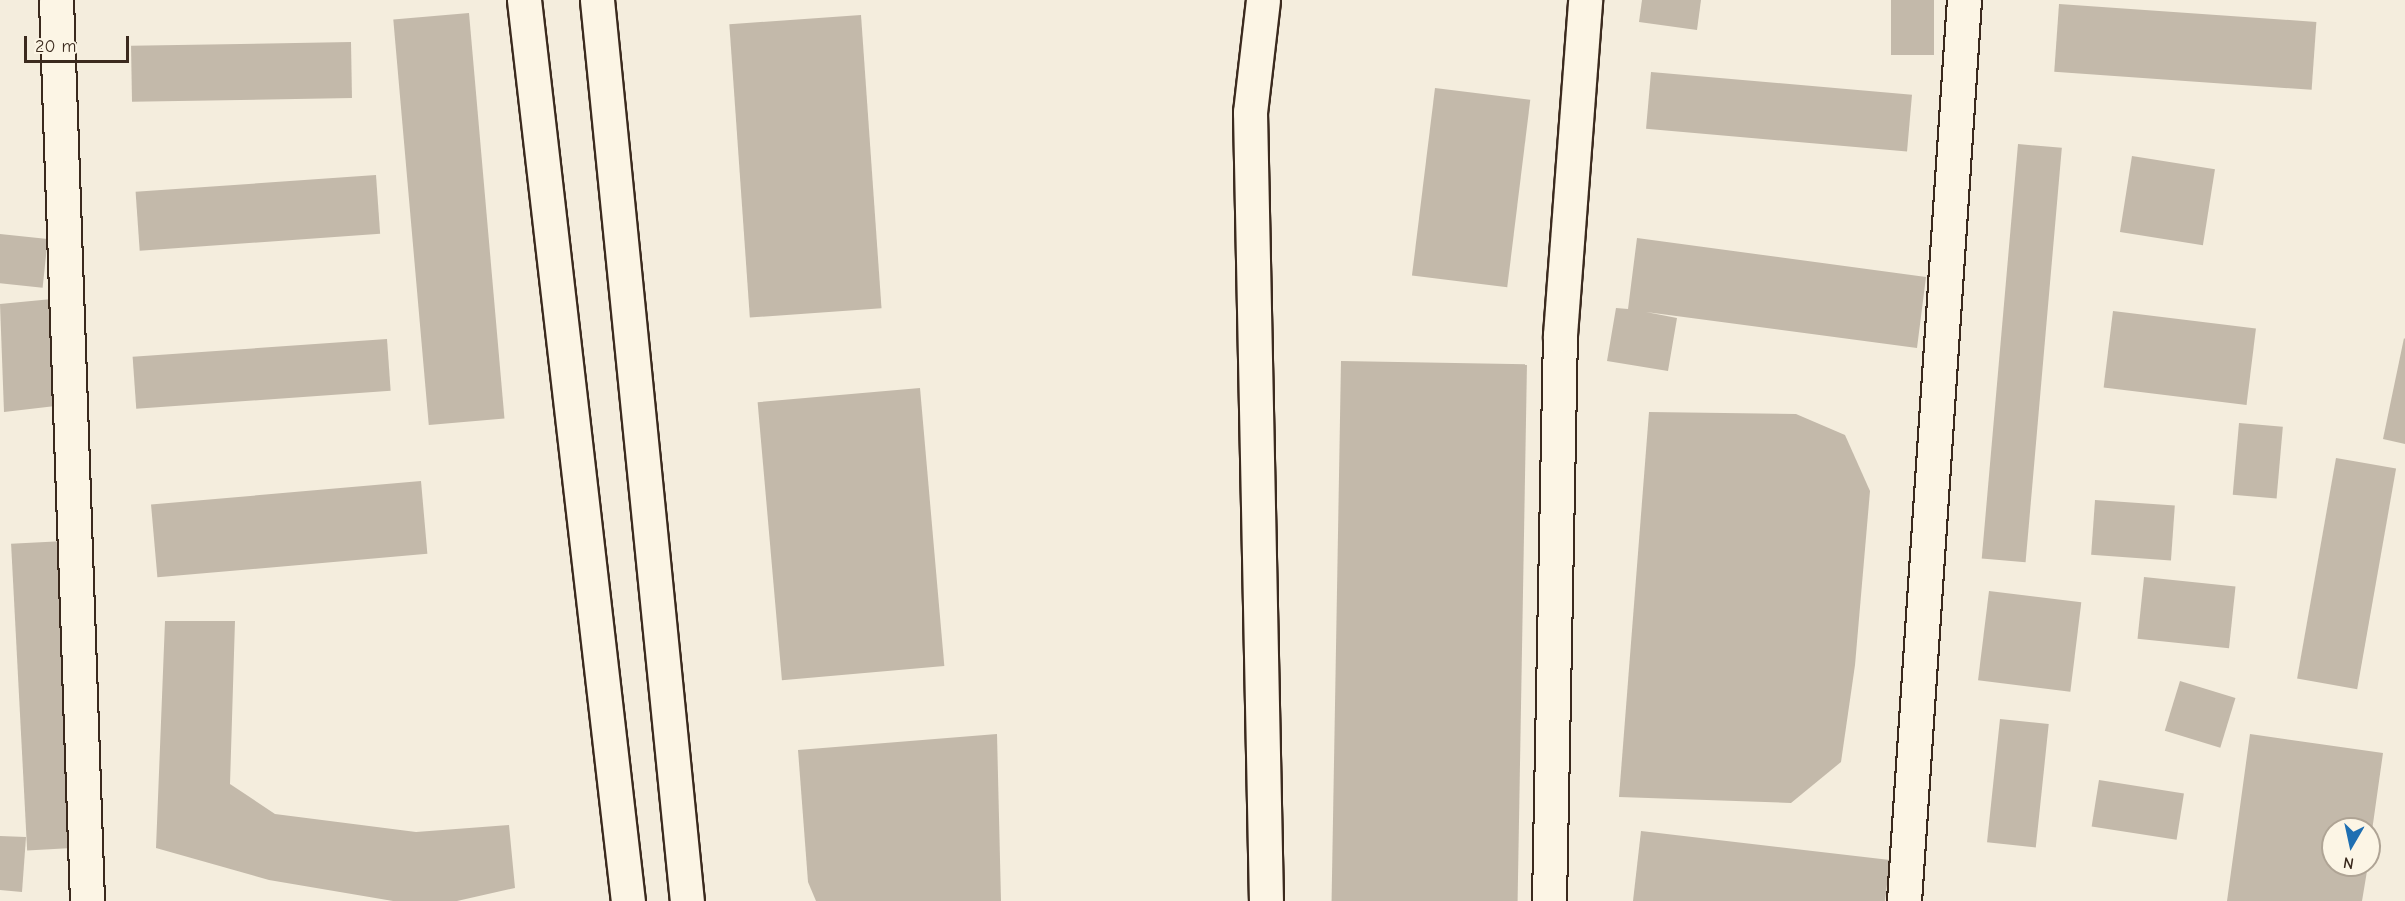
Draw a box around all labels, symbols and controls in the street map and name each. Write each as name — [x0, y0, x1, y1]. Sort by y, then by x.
scale bar — [27, 24, 132, 62]
text: 20 m — [35, 36, 76, 57]
north arrow — [2321, 817, 2381, 877]
text: N — [2342, 853, 2355, 873]

